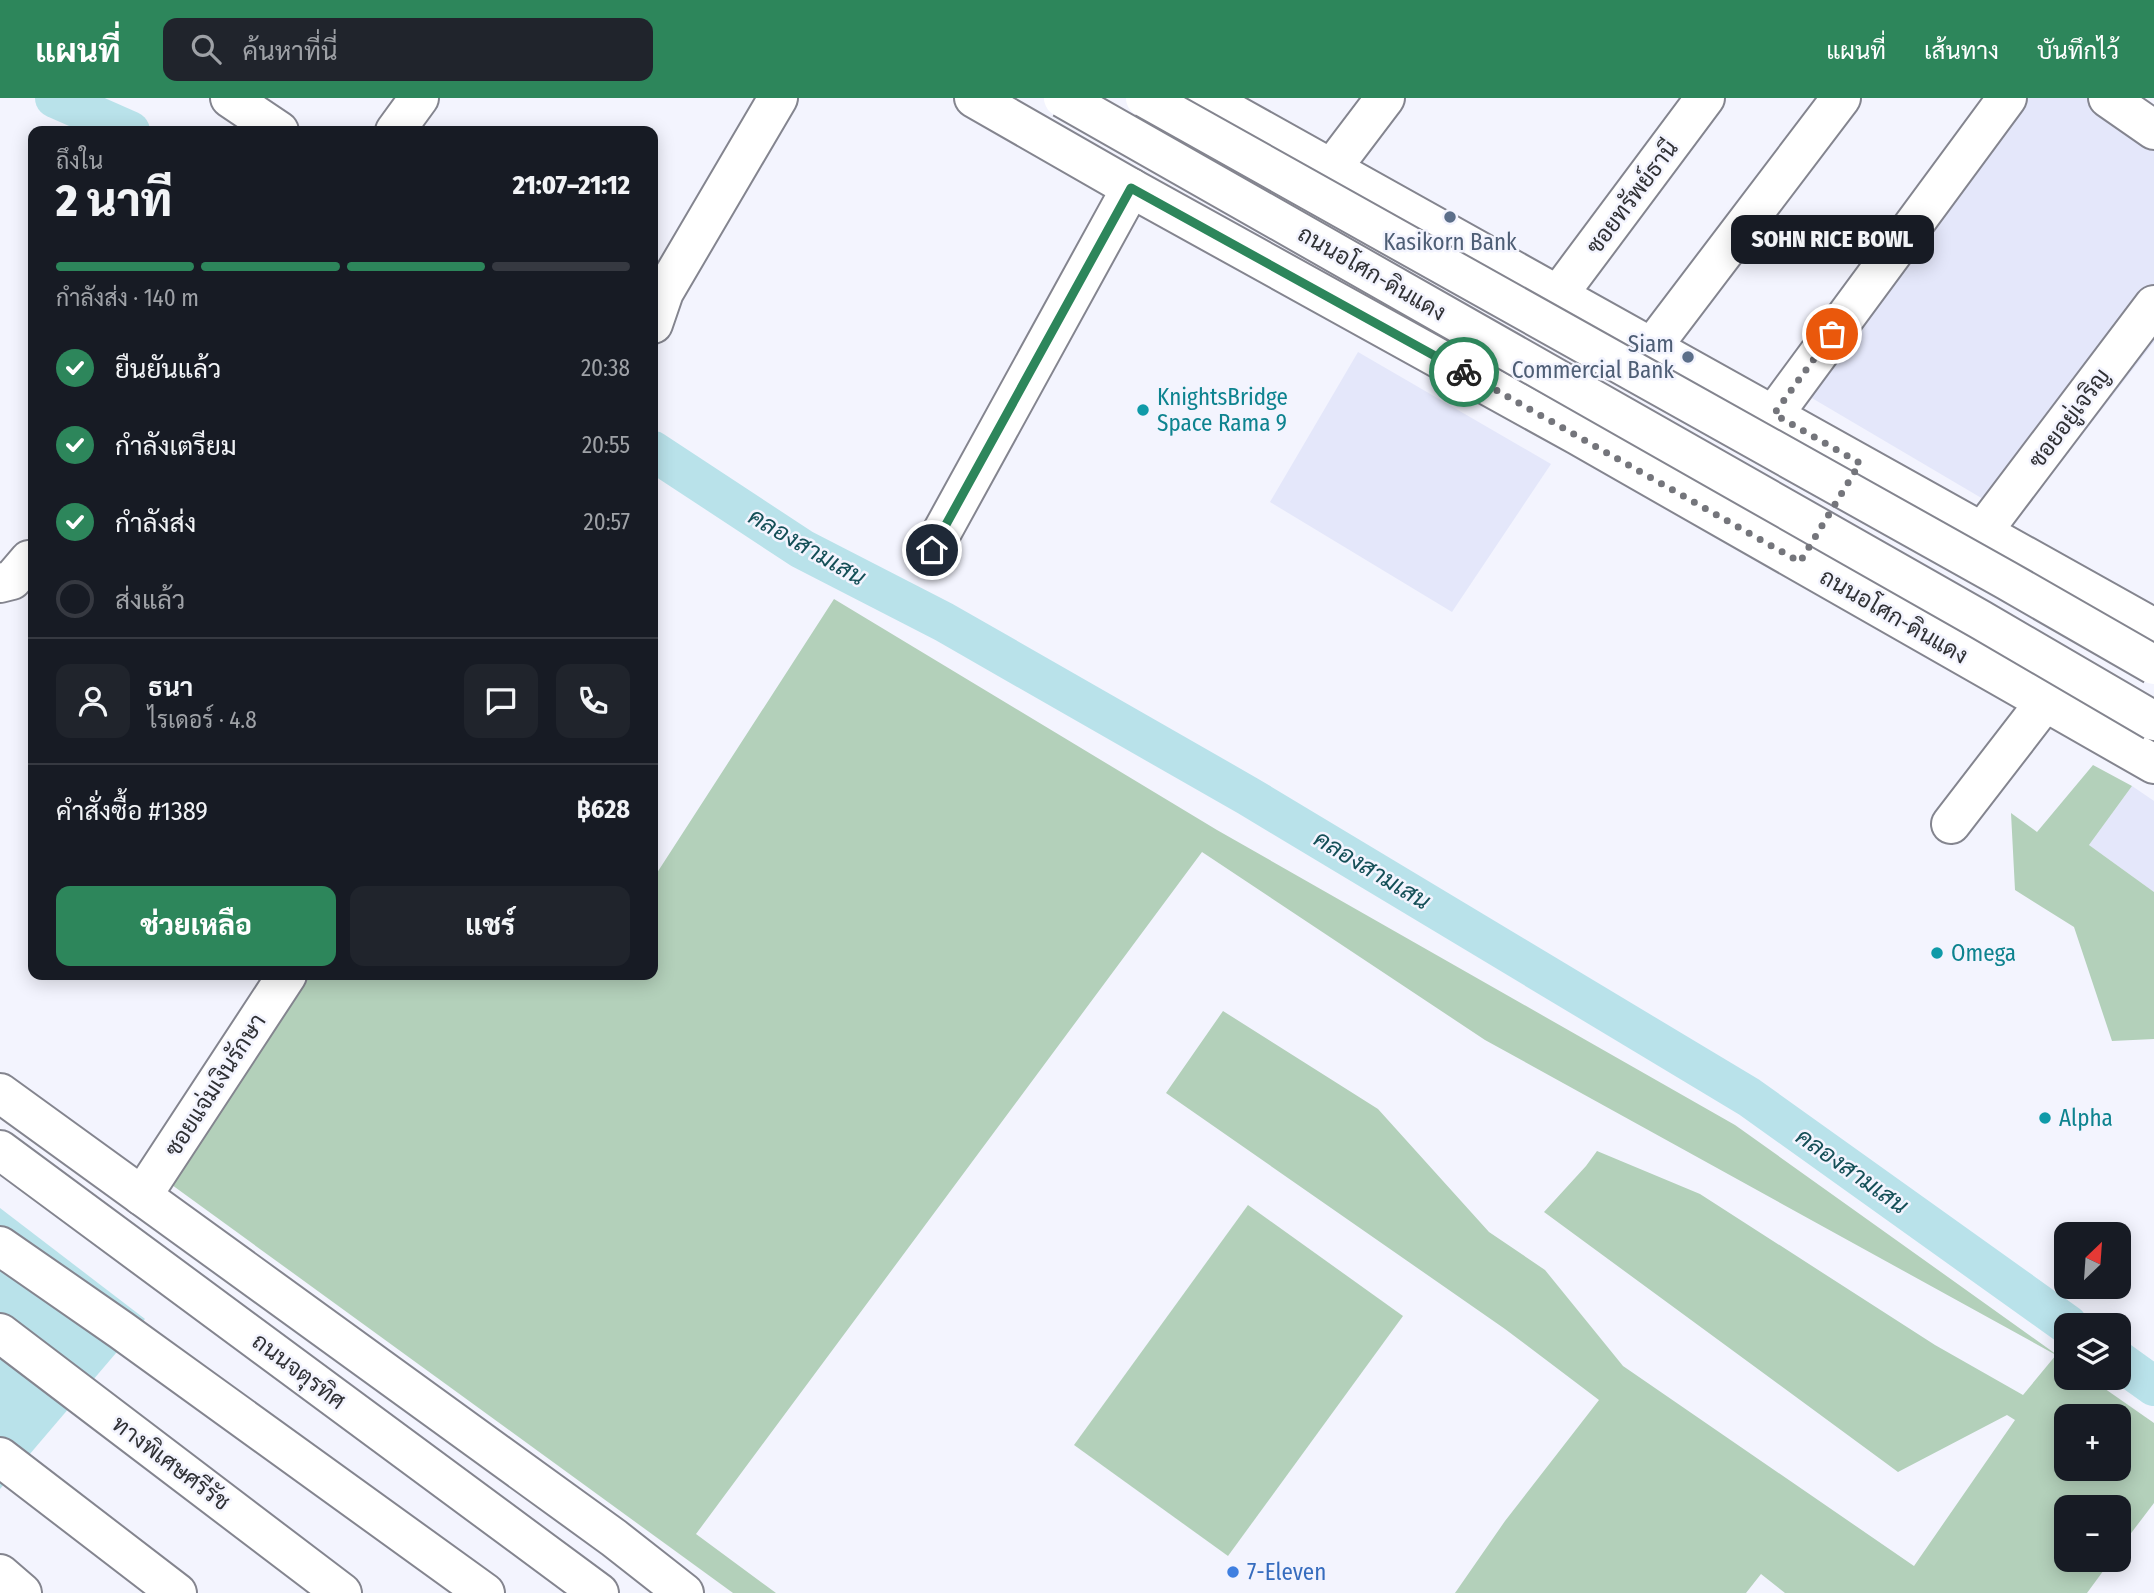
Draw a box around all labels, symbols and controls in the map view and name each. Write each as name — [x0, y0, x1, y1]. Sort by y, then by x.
search box — [163, 18, 653, 81]
icon: search — [187, 30, 225, 68]
text: แผนที่ — [35, 31, 121, 71]
text: ค้นหาที่นี่ — [243, 36, 338, 67]
text: แผนที่ — [1826, 37, 1886, 65]
text: เส้นทาง — [1924, 37, 1999, 65]
text: บันทึกไว้ — [2037, 37, 2119, 65]
street label: ซอยทรัพย์ธานี — [1579, 133, 1684, 259]
text: ถึงใน — [56, 147, 103, 175]
text: 21:07–21:12 — [513, 170, 630, 201]
text: 2 นาที — [56, 173, 172, 228]
marker: Kasikorn Bank — [1442, 209, 1458, 225]
callout: SOHN RICE BOWL — [1730, 215, 1934, 264]
street label: ถนนอโศก-ดินแดง — [1293, 218, 1452, 327]
text: SOHN RICE BOWL — [1752, 225, 1913, 253]
place label: Kasikorn Bank — [1383, 228, 1517, 256]
text: กำลังส่ง · 140 m — [56, 284, 199, 312]
pin — [1802, 304, 1862, 364]
icon: bag — [1813, 315, 1851, 353]
place label: Siam Commercial Bank — [1512, 330, 1674, 384]
courier — [1429, 337, 1499, 407]
icon: check — [56, 349, 94, 387]
marker: Siam Commercial Bank — [1680, 349, 1696, 365]
icon: bike — [1445, 353, 1483, 391]
text: ยืนยันแล้ว — [115, 354, 221, 385]
text: 20:38 — [581, 354, 630, 382]
street label: ซอยอยู่เจริญ — [2022, 363, 2118, 475]
place label: KnightsBridge Space Rama 9 — [1157, 383, 1288, 437]
marker: KnightsBridge Space Rama 9 — [1135, 402, 1151, 418]
icon: check — [56, 426, 94, 464]
text: กำลังเตรียม — [115, 431, 237, 462]
text: 20:55 — [582, 431, 630, 459]
water label: คลองสามเสน — [744, 502, 870, 592]
icon: check — [56, 503, 94, 541]
text: กำลังส่ง — [115, 508, 196, 539]
text: 20:57 — [584, 508, 630, 536]
pin — [902, 520, 962, 580]
icon: home — [913, 531, 951, 569]
street label: ถนนอโศก-ดินแดง — [1815, 561, 1974, 670]
text: ส่งแล้ว — [115, 585, 185, 616]
button: person — [56, 664, 130, 738]
button: chat — [464, 664, 538, 738]
button: phone — [556, 664, 630, 738]
text: ธนา — [148, 672, 193, 703]
text: ไรเดอร์ · 4.8 — [148, 706, 257, 734]
text: ฿628 — [577, 794, 630, 825]
text: คำสั่งซื้อ #1389 — [56, 796, 208, 827]
water label: คลองสามเสน — [1309, 824, 1435, 916]
button: ช่วยเหลือ — [56, 886, 336, 966]
button: แชร์ — [350, 886, 630, 966]
place label: Omega — [1951, 939, 2016, 967]
marker: Omega — [1929, 945, 1945, 961]
street label: ซอยแจ่มเงินรักษา — [158, 1008, 272, 1162]
place label: Alpha — [2059, 1104, 2113, 1132]
marker: Alpha — [2037, 1110, 2053, 1126]
water label: คลองสามเสน — [1791, 1122, 1913, 1220]
north arrow — [2054, 1222, 2132, 1298]
map controls — [2054, 1222, 2131, 1572]
button: layers — [2054, 1313, 2131, 1390]
street label: ถนนจตุรทิศ — [246, 1327, 351, 1417]
button: + — [2054, 1404, 2131, 1481]
street label: ทางพิเศษศรีรัช — [107, 1409, 236, 1516]
button: − — [2054, 1495, 2131, 1572]
place label: 7-Eleven — [1247, 1558, 1326, 1586]
marker: 7-Eleven — [1225, 1564, 1241, 1580]

